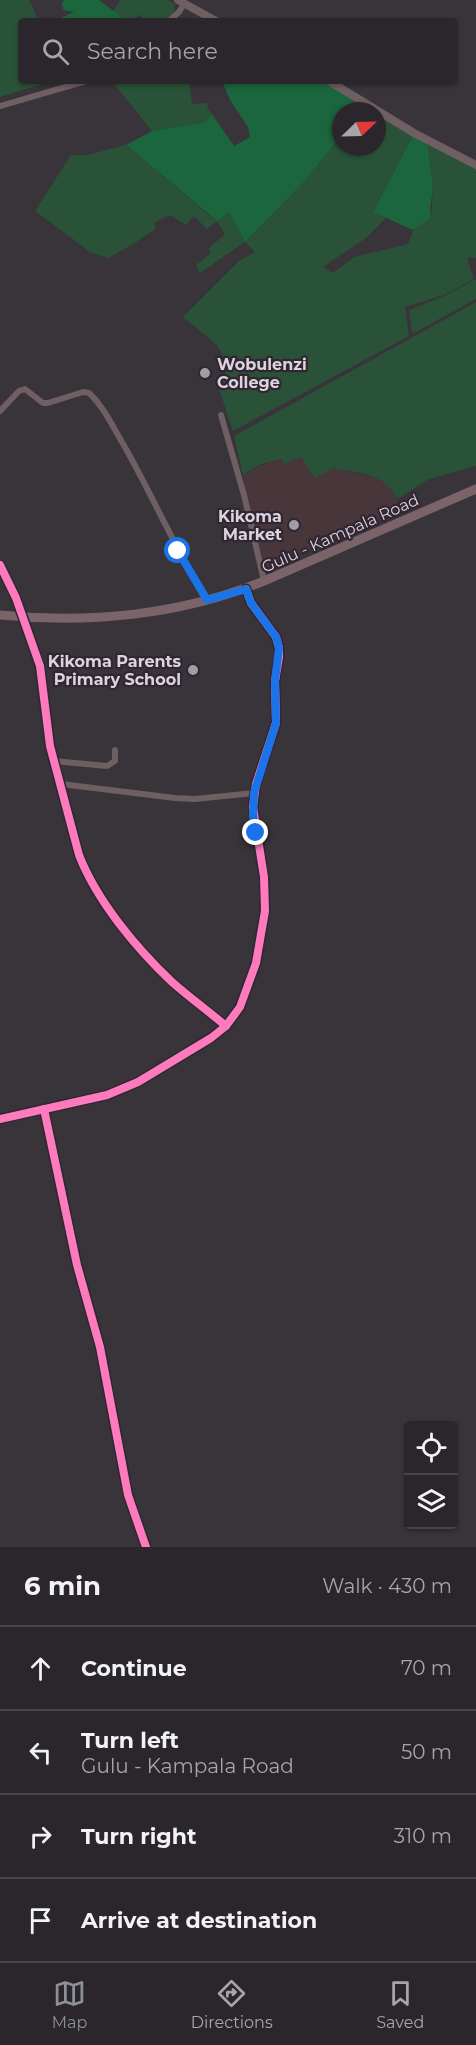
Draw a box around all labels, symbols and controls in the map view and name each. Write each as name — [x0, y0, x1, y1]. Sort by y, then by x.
search box — [18, 18, 458, 84]
icon: search — [39, 35, 72, 68]
text: Search here — [87, 38, 218, 65]
north arrow — [332, 102, 386, 156]
place label: Wobulenzi College — [217, 355, 307, 392]
marker: Wobulenzi College — [198, 366, 212, 380]
street label: Gulu - Kampala Road — [259, 490, 422, 577]
place label: Kikoma Market — [218, 507, 282, 544]
marker: Kikoma Market — [287, 518, 301, 532]
route start — [164, 537, 190, 563]
place label: Kikoma Parents Primary School — [48, 652, 182, 689]
marker: Kikoma Parents Primary School — [186, 663, 200, 677]
route end — [242, 819, 268, 845]
map controls — [404, 1421, 458, 1529]
button: locate — [404, 1421, 458, 1475]
button: layers — [404, 1475, 458, 1529]
text: 6 min — [24, 1570, 101, 1602]
text: Walk · 430 m — [322, 1574, 452, 1598]
icon: ahead — [24, 1652, 57, 1685]
text: Continue — [81, 1655, 187, 1682]
text: 70 m — [401, 1656, 452, 1680]
text: Turn left — [81, 1727, 179, 1754]
icon: left — [24, 1736, 57, 1769]
text: 50 m — [401, 1740, 452, 1764]
text: Gulu - Kampala Road — [81, 1754, 294, 1778]
icon: right — [24, 1820, 57, 1853]
text: Turn right — [81, 1823, 196, 1850]
text: 310 m — [394, 1824, 452, 1848]
icon: arrive — [24, 1904, 57, 1937]
text: Arrive at destination — [81, 1907, 317, 1934]
tab: Map — [52, 1977, 87, 2032]
tab: Directions — [191, 1977, 273, 2032]
tab: Saved — [376, 1977, 424, 2032]

